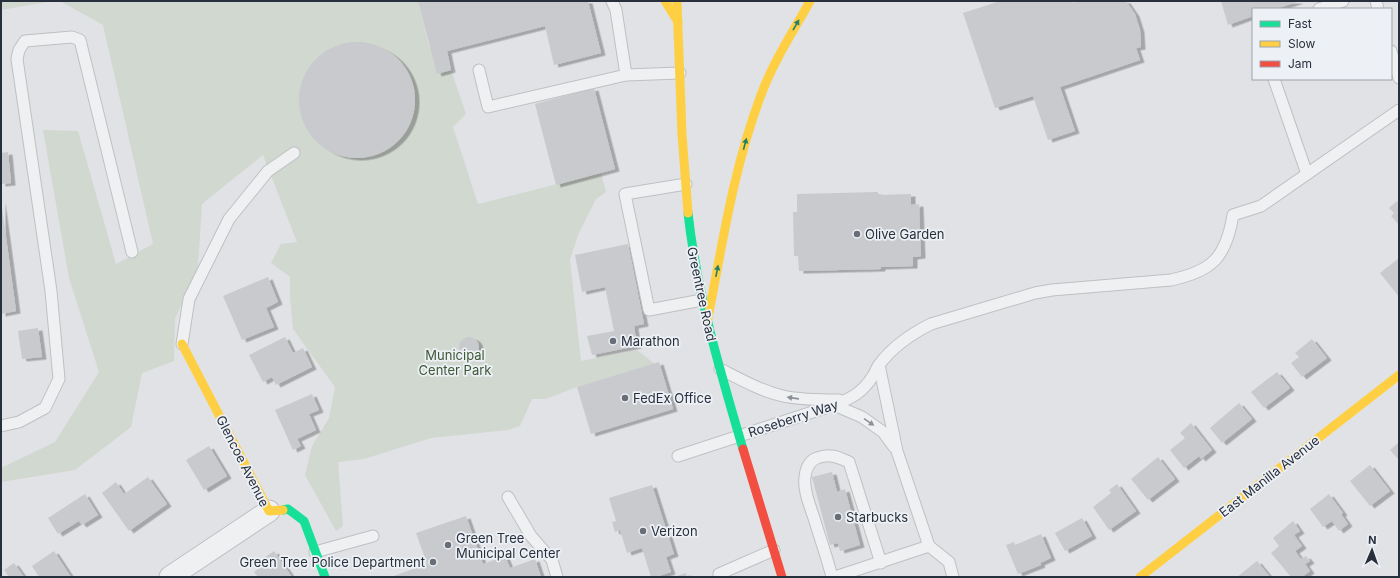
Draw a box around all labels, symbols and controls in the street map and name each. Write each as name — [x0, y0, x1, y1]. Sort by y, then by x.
legend — [1252, 8, 1392, 80]
text: Fast — [1288, 16, 1312, 31]
one-way arrow — [792, 19, 799, 31]
text: Slow — [1288, 36, 1316, 51]
text: Jam — [1288, 56, 1312, 71]
one-way arrow — [742, 138, 748, 150]
place label: Olive Garden — [865, 226, 944, 242]
marker: Olive Garden — [852, 229, 862, 239]
street label: Greentree Road — [684, 245, 720, 343]
one-way arrow — [715, 265, 721, 277]
place label: Marathon — [621, 333, 680, 349]
marker: Marathon — [608, 336, 618, 346]
park label: Municipal Center Park — [419, 347, 491, 378]
place label: FedEx Office — [633, 390, 711, 406]
marker: FedEx Office — [620, 393, 630, 403]
one-way arrow — [787, 394, 799, 400]
street label: Roseberry Way — [746, 396, 840, 440]
street label: Glencoe Avenue — [213, 413, 273, 509]
one-way arrow — [864, 418, 874, 426]
street label: East Manilla Avenue — [1216, 432, 1322, 520]
place label: Starbucks — [846, 509, 908, 525]
marker: Starbucks — [833, 512, 843, 522]
place label: Verizon — [651, 523, 698, 539]
marker: Verizon — [638, 526, 648, 536]
place label: Green Tree Municipal Center — [456, 530, 560, 561]
north arrow — [1352, 530, 1392, 570]
text: N — [1368, 533, 1377, 547]
marker: Green Tree Municipal Center — [443, 540, 453, 550]
place label: Green Tree Police Department — [239, 554, 425, 570]
marker: Green Tree Police Department — [428, 557, 438, 567]

